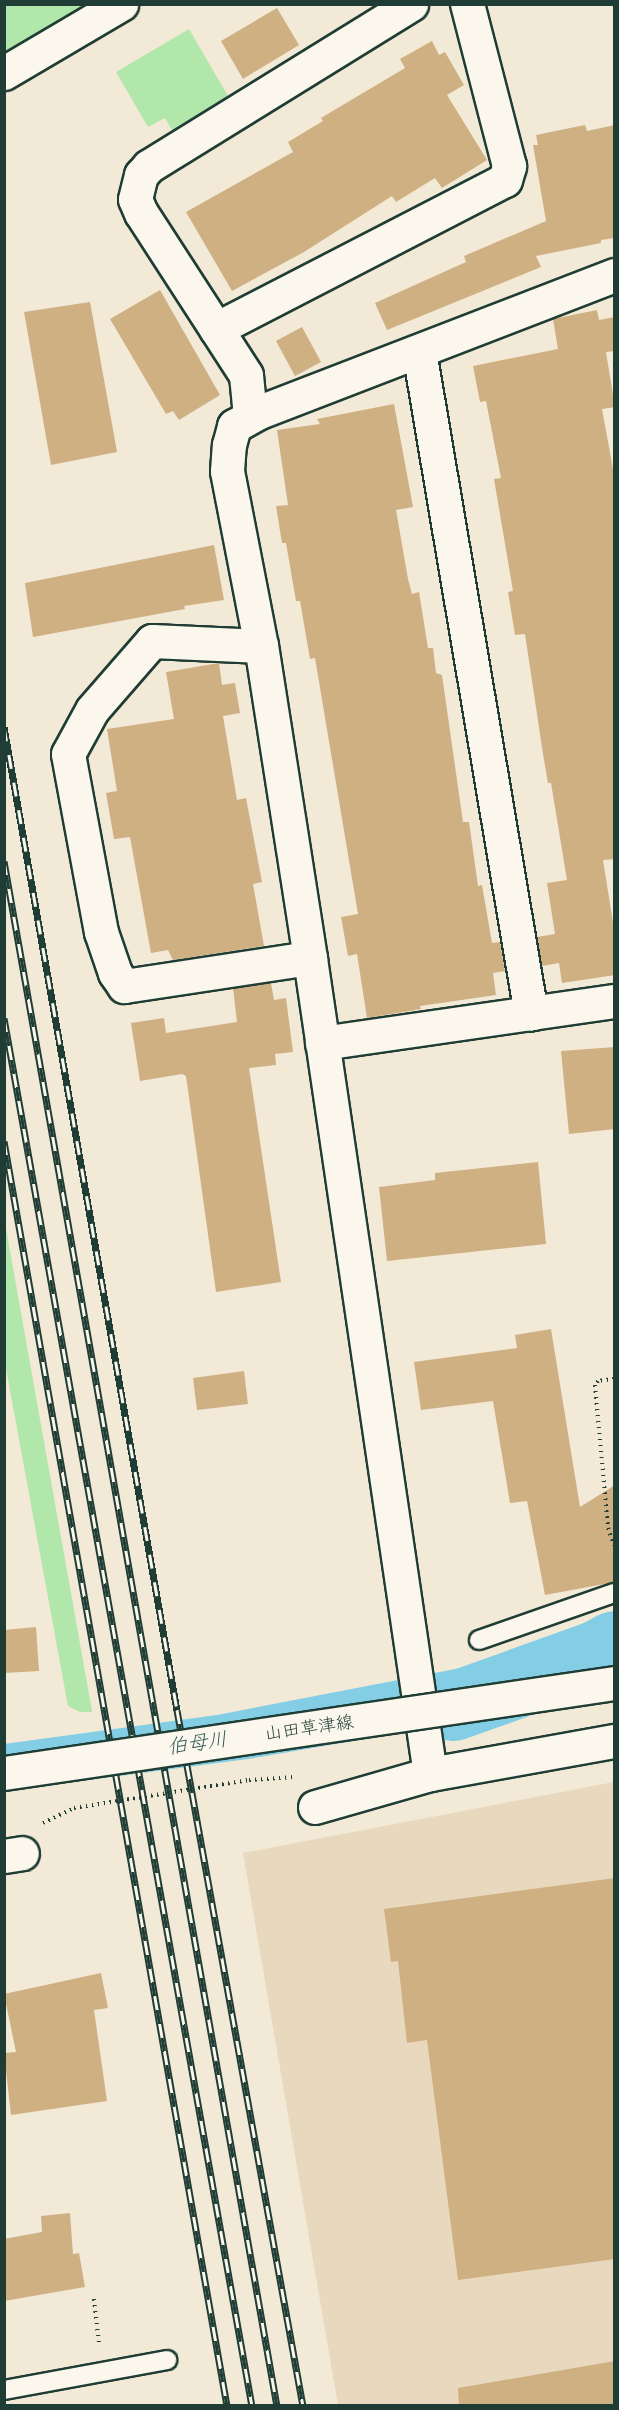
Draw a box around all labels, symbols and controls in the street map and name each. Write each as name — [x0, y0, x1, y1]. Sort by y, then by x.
street label: 山田草津線 — [263, 1711, 355, 1745]
water label: 伯母川 — [166, 1726, 228, 1758]

